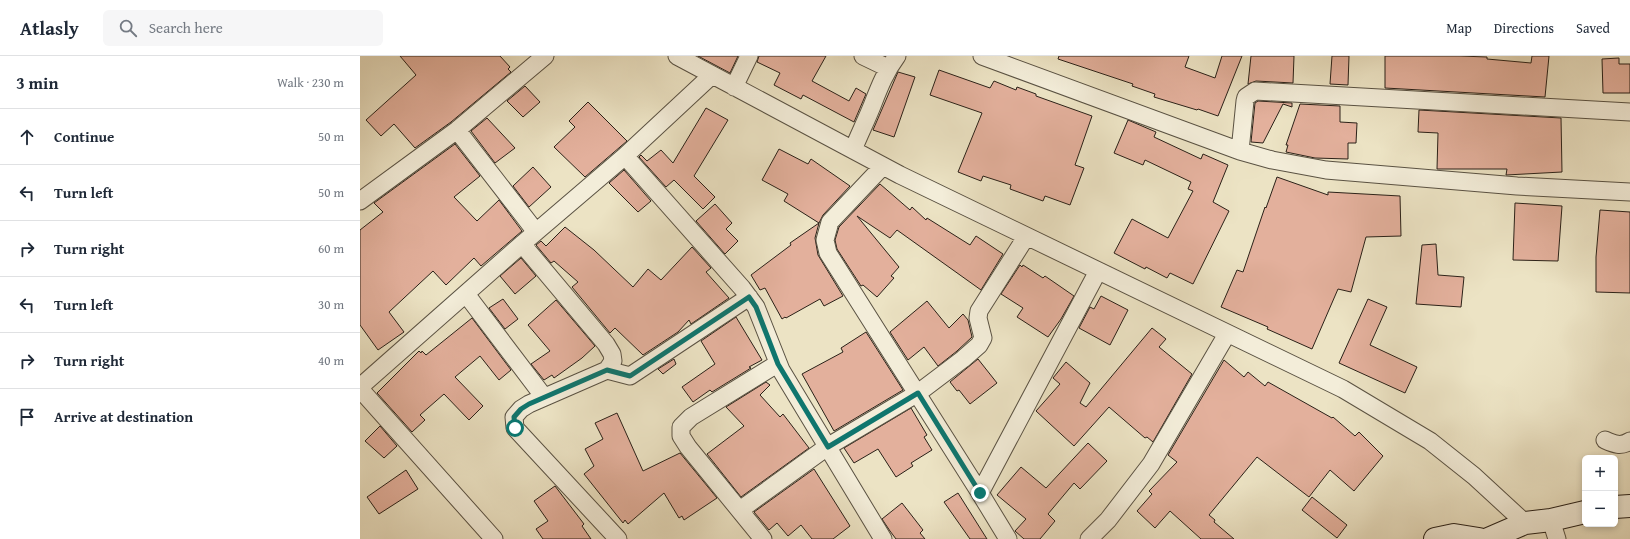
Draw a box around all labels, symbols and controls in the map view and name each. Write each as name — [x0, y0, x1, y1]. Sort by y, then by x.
search box — [103, 10, 383, 46]
text: Atlasly — [20, 14, 79, 42]
icon: search — [117, 17, 139, 39]
text: Search here — [149, 17, 223, 38]
text: Map — [1446, 18, 1472, 38]
text: Directions — [1494, 18, 1554, 38]
text: Saved — [1576, 18, 1610, 38]
text: 3 min — [16, 70, 58, 95]
text: Walk · 230 m — [277, 73, 344, 92]
icon: ahead — [16, 126, 38, 148]
text: Continue — [54, 126, 115, 147]
text: 50 m — [318, 127, 344, 146]
icon: left — [16, 182, 38, 204]
text: Turn left — [54, 182, 113, 203]
text: 50 m — [318, 183, 344, 202]
icon: right — [16, 238, 38, 260]
text: Turn right — [54, 238, 125, 259]
text: 60 m — [318, 239, 344, 258]
icon: left — [16, 294, 38, 316]
text: Turn left — [54, 294, 113, 315]
text: 30 m — [318, 295, 344, 314]
icon: right — [16, 350, 38, 372]
text: Turn right — [54, 350, 125, 371]
text: 40 m — [318, 351, 344, 370]
icon: arrive — [16, 406, 38, 428]
text: Arrive at destination — [54, 406, 193, 427]
route start — [506, 419, 524, 437]
map controls — [1582, 455, 1618, 527]
button: + — [1582, 455, 1618, 491]
route end — [971, 484, 989, 502]
button: − — [1582, 491, 1618, 527]

